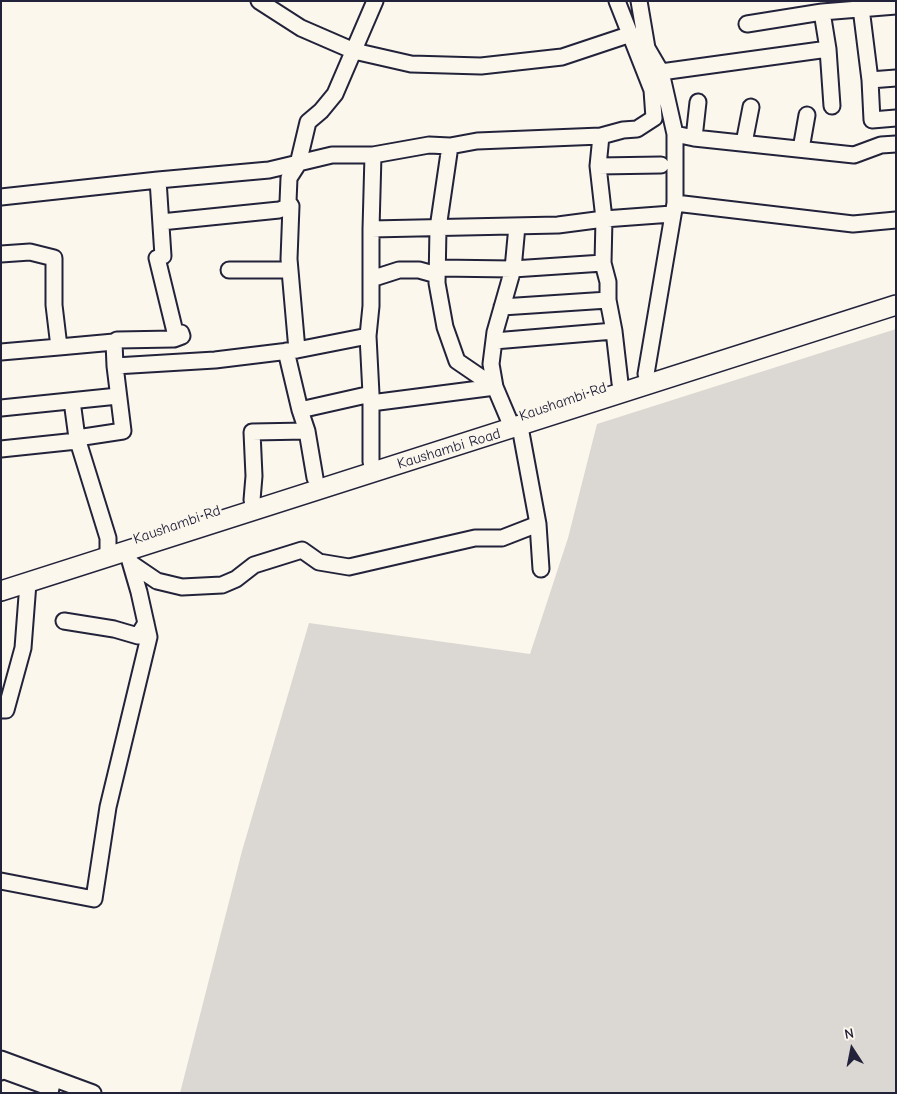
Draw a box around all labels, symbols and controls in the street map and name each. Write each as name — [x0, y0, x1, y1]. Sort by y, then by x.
street label: Kaushambi Rd — [517, 379, 609, 425]
street label: Kaushambi Road — [395, 425, 503, 473]
street label: Kaushambi Rd — [131, 502, 223, 548]
north arrow — [827, 1024, 877, 1074]
text: N — [843, 1025, 855, 1043]

